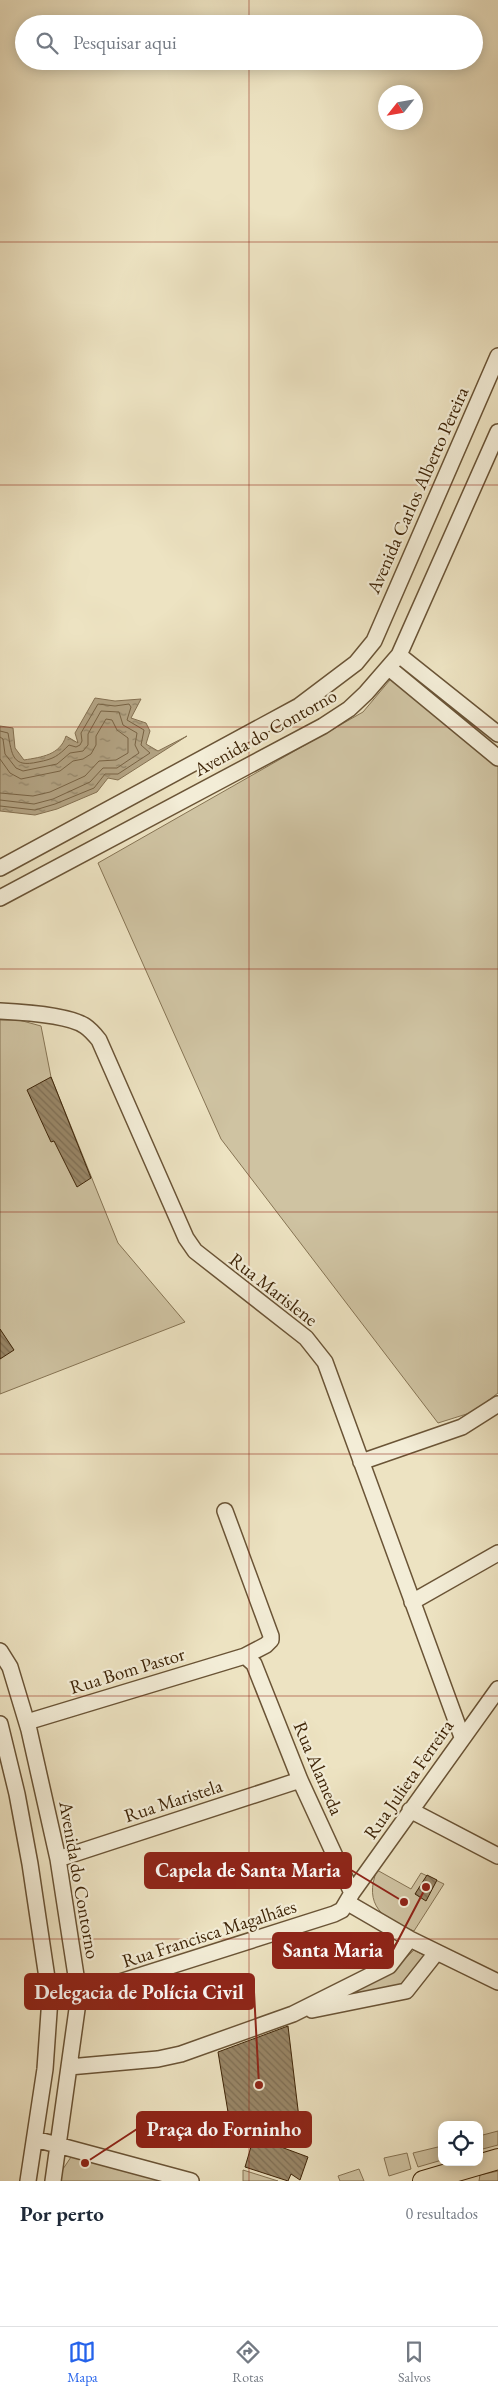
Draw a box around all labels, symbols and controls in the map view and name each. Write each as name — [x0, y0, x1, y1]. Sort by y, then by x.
search box — [15, 15, 483, 70]
icon: search — [33, 29, 61, 57]
text: Pesquisar aqui — [73, 30, 177, 55]
north arrow — [378, 85, 423, 130]
street label: Avenida Carlos Alberto Pereira — [360, 383, 475, 598]
street label: Avenida do Contorno — [188, 683, 341, 783]
street label: Rua Marislene — [224, 1247, 323, 1332]
street label: Rua Bom Pastor — [67, 1641, 188, 1700]
street label: Rua Julieta Ferreira — [358, 1714, 459, 1844]
street label: Rua Alameda — [288, 1718, 350, 1819]
street label: Rua Maristela — [121, 1773, 226, 1828]
street label: Avenida do Contorno — [53, 1798, 106, 1961]
callout: Capela de Santa Maria — [145, 1853, 351, 1888]
text: Capela de Santa Maria — [155, 1857, 341, 1883]
street label: Rua Francisca Magalhães — [119, 1894, 299, 1973]
callout: Santa Maria — [273, 1933, 393, 1968]
text: Santa Maria — [283, 1937, 383, 1963]
callout: Delegacia de Polícia Civil — [25, 1974, 254, 2009]
text: Delegacia de Polícia Civil — [34, 1979, 244, 2005]
callout: Praça do Forninho — [137, 2112, 311, 2147]
text: Praça do Forninho — [147, 2116, 301, 2142]
map controls — [438, 2121, 483, 2166]
button: locate — [438, 2121, 483, 2166]
text: Por perto — [20, 2200, 104, 2227]
text: 0 resultados — [406, 2203, 478, 2224]
tab: Mapa — [67, 2338, 98, 2386]
tab: Rotas — [232, 2338, 264, 2386]
tab: Salvos — [398, 2338, 431, 2386]

